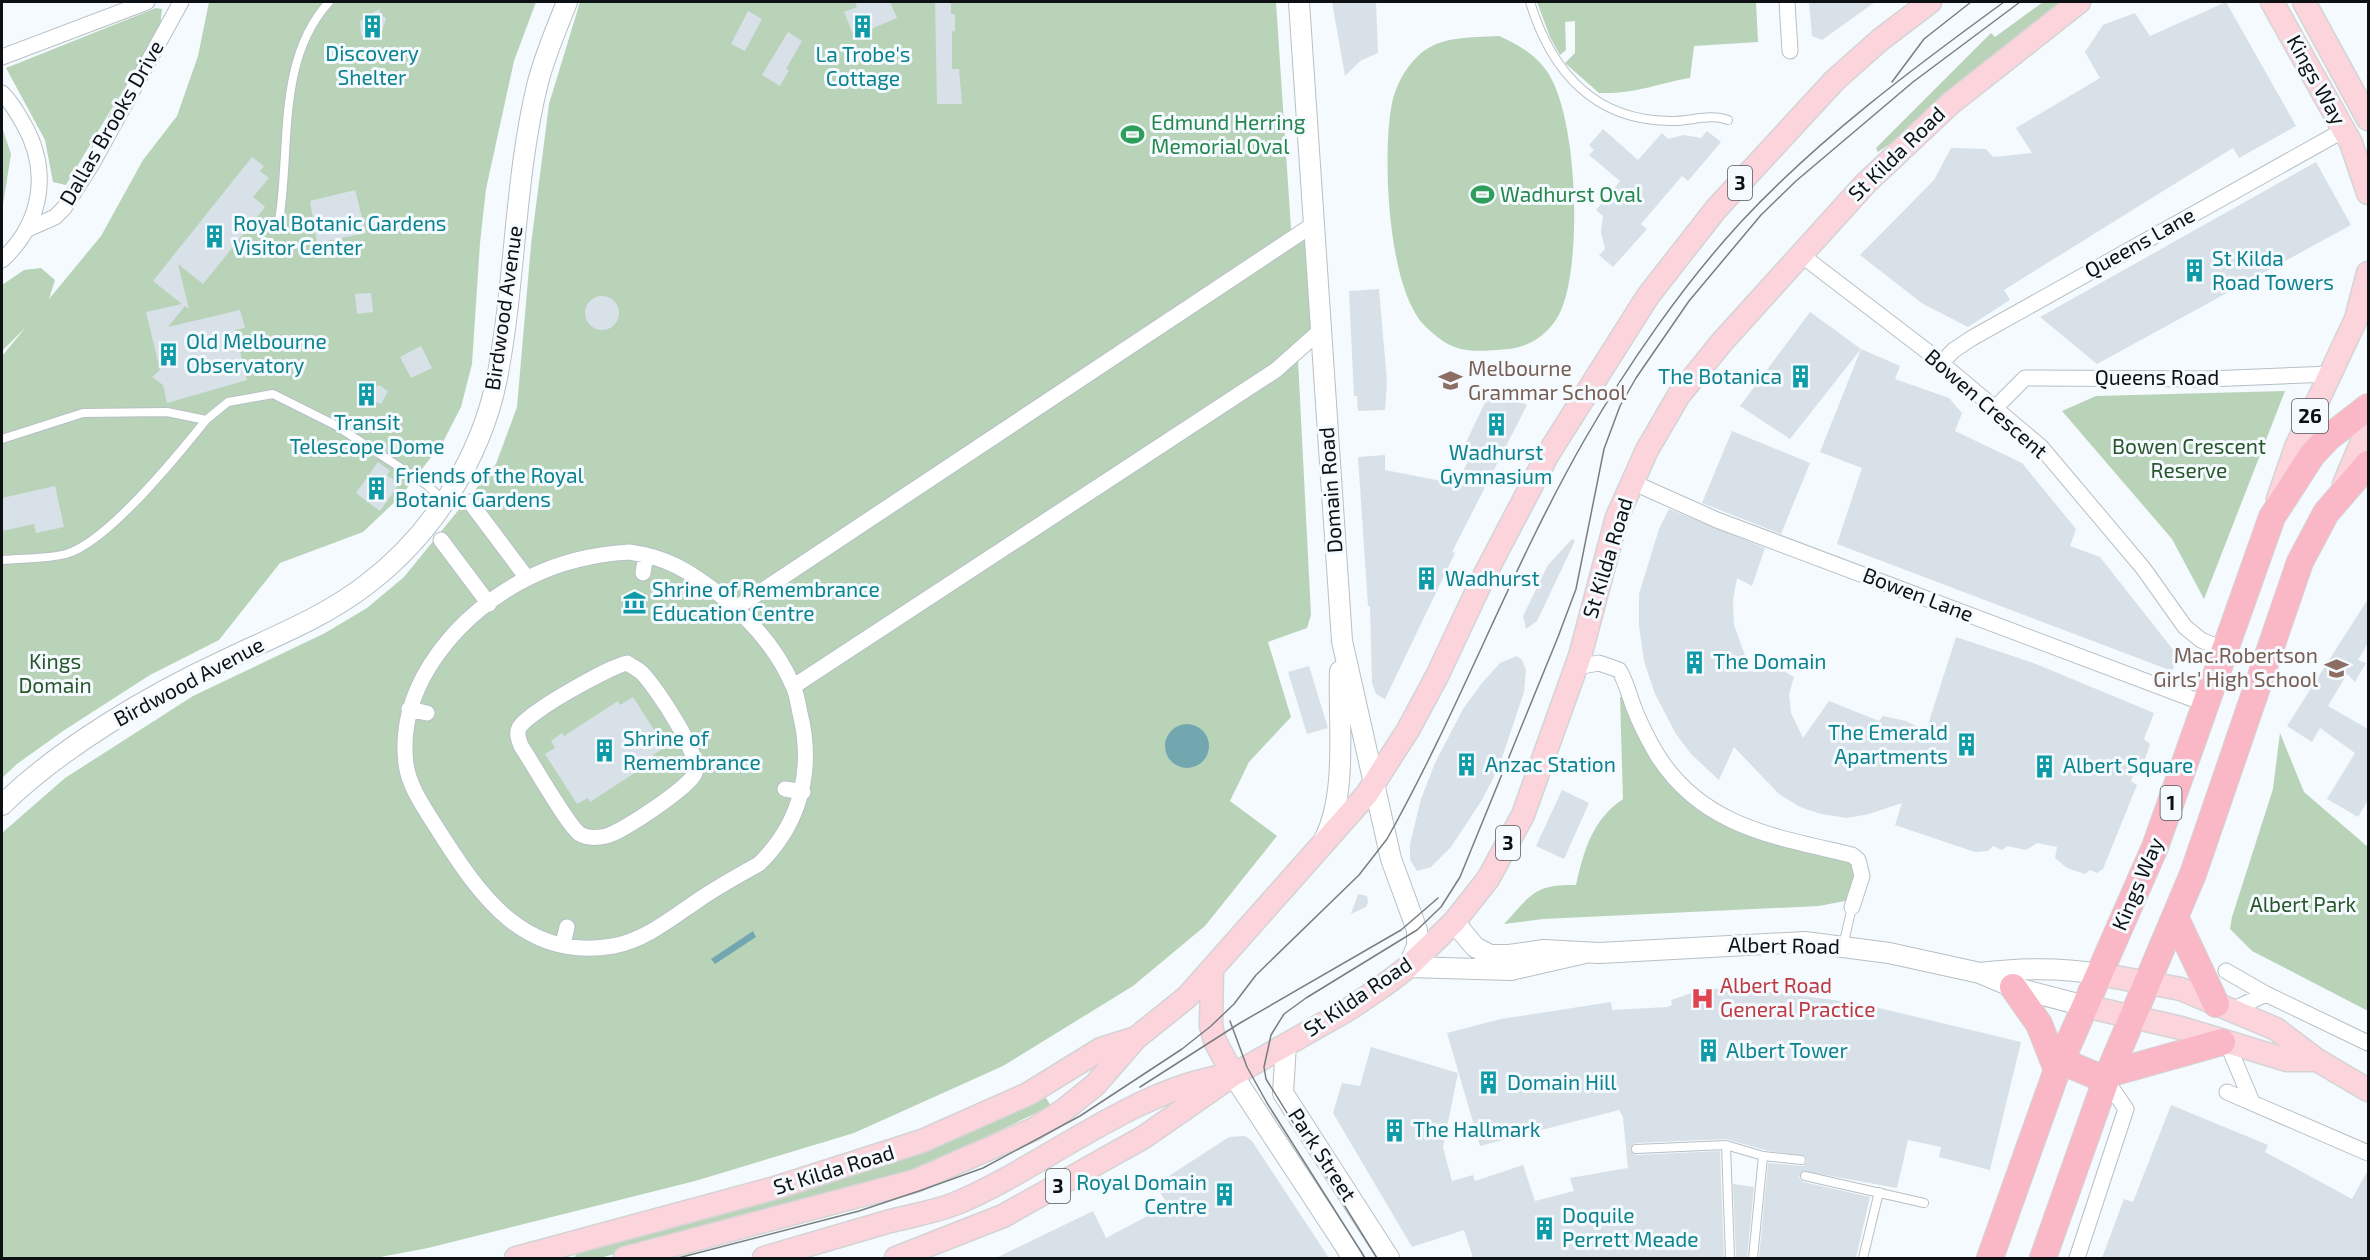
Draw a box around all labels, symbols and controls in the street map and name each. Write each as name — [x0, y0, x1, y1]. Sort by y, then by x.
building icon: Discovery Shelter — [359, 13, 385, 39]
building icon: La Trobe's Cottage — [850, 14, 876, 40]
street label: Kings Way — [2282, 30, 2352, 129]
street label: Dallas Brooks Drive — [53, 36, 168, 209]
place label: Discovery Shelter — [325, 40, 419, 89]
place label: La Trobe's Cottage — [815, 41, 911, 90]
street label: St Kilda Road — [1842, 101, 1950, 205]
place label: Edmund Herring Memorial Oval — [1151, 109, 1306, 158]
sports icon: Edmund Herring Memorial Oval — [1120, 122, 1146, 148]
road number: 3 — [1728, 166, 1752, 200]
place label: Wadhurst Oval — [1500, 181, 1643, 206]
sports icon: Wadhurst Oval — [1469, 182, 1495, 208]
street label: Queens Lane — [2080, 201, 2199, 283]
place label: Royal Botanic Gardens Visitor Center — [233, 210, 447, 259]
building icon: Royal Botanic Gardens Visitor Center — [202, 223, 228, 249]
street label: Birdwood Avenue — [479, 224, 526, 392]
place label: St Kilda Road Towers — [2212, 245, 2334, 294]
building icon: St Kilda Road Towers — [2181, 258, 2207, 284]
place label: Old Melbourne Observatory — [186, 328, 327, 377]
building icon: Old Melbourne Observatory — [155, 341, 181, 367]
street label: Bowen Crescent — [1921, 343, 2053, 463]
place label: Melbourne Grammar School — [1468, 355, 1627, 404]
place label: The Botanica — [1658, 363, 1782, 388]
building icon: The Botanica — [1787, 364, 1813, 390]
street label: Queens Road — [2095, 364, 2219, 390]
school or university icon: Melbourne Grammar School — [1437, 368, 1463, 394]
building icon: Transit Telescope Dome — [354, 382, 380, 408]
road number: 26 — [2292, 399, 2328, 433]
place label: Transit Telescope Dome — [289, 409, 445, 458]
building icon: Wadhurst Gymnasium — [1483, 412, 1509, 438]
street label: Domain Road — [1313, 426, 1346, 554]
park label: Bowen Crescent Reserve — [2112, 433, 2266, 482]
place label: Wadhurst Gymnasium — [1440, 439, 1552, 488]
place label: Friends of the Royal Botanic Gardens — [395, 462, 585, 511]
building icon: Friends of the Royal Botanic Gardens — [364, 475, 390, 501]
street label: St Kilda Road — [1576, 494, 1637, 621]
street label: Bowen Lane — [1860, 561, 1977, 626]
place label: Wadhurst — [1445, 565, 1539, 590]
building icon: Wadhurst — [1414, 566, 1440, 592]
place label: Shrine of Remembrance Education Centre — [652, 576, 880, 625]
museum icon: Shrine of Remembrance Education Centre — [621, 589, 647, 615]
street label: Birdwood Avenue — [109, 631, 268, 731]
place label: Mac.Robertson Girls' High School — [2153, 642, 2319, 691]
park label: Kings Domain — [18, 648, 92, 697]
place label: The Domain — [1713, 648, 1827, 673]
building icon: The Domain — [1682, 649, 1708, 675]
school or university icon: Mac.Robertson Girls' High School — [2323, 655, 2349, 681]
place label: The Emerald Apartments — [1828, 719, 1948, 768]
place label: Shrine of Remembrance — [623, 725, 761, 774]
building icon: The Emerald Apartments — [1953, 732, 1979, 758]
building icon: Shrine of Remembrance — [592, 738, 618, 764]
place label: Anzac Station — [1485, 751, 1616, 776]
building icon: Anzac Station — [1454, 752, 1480, 778]
place label: Albert Square — [2063, 752, 2193, 777]
building icon: Albert Square — [2032, 753, 2058, 779]
road number: 1 — [2160, 786, 2182, 820]
road number: 3 — [1496, 826, 1520, 860]
street label: Kings Way — [2106, 833, 2167, 934]
park label: Albert Park — [2250, 891, 2357, 916]
street label: Albert Road — [1728, 931, 1840, 958]
street label: St Kilda Road — [1298, 950, 1416, 1041]
place label: Albert Road General Practice — [1720, 972, 1875, 1021]
hospital icon: Albert Road General Practice — [1689, 985, 1715, 1011]
place label: Albert Tower — [1726, 1037, 1848, 1062]
building icon: Albert Tower — [1695, 1038, 1721, 1064]
place label: Domain Hill — [1507, 1069, 1617, 1094]
building icon: Domain Hill — [1476, 1070, 1502, 1096]
street label: Park Street — [1284, 1103, 1363, 1205]
place label: The Hallmark — [1413, 1116, 1541, 1141]
building icon: The Hallmark — [1382, 1117, 1408, 1143]
street label: St Kilda Road — [770, 1138, 897, 1199]
road number: 3 — [1046, 1169, 1070, 1203]
place label: Royal Domain Centre — [1076, 1169, 1207, 1218]
building icon: Royal Domain Centre — [1212, 1182, 1238, 1208]
place label: Doquile Perrett Meade — [1562, 1202, 1699, 1251]
building icon: Doquile Perrett Meade — [1531, 1215, 1557, 1241]

